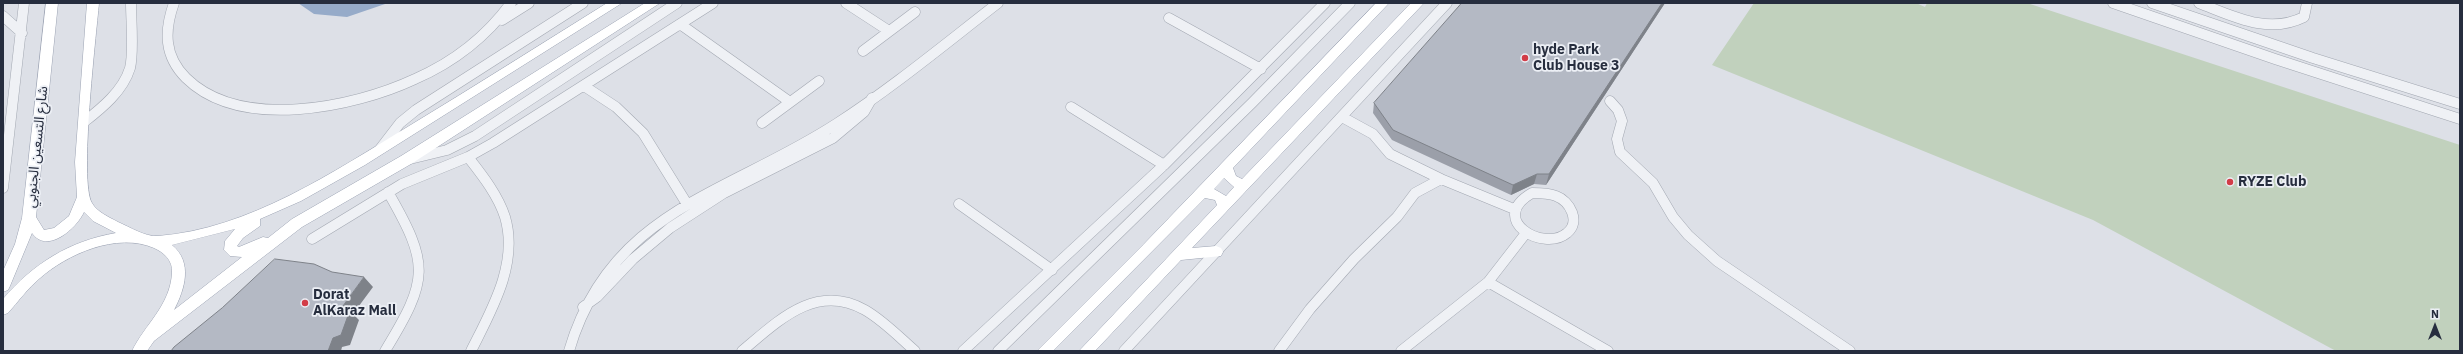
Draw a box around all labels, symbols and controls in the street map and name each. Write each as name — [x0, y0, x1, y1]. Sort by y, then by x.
place label: hyde Park Club House 3 — [1533, 42, 1620, 74]
marker: hyde Park Club House 3 — [1520, 53, 1530, 63]
street label: شارع التسعين الجنوبي — [22, 85, 52, 209]
place label: RYZE Club — [2238, 174, 2306, 190]
marker: RYZE Club — [2225, 177, 2235, 187]
place label: Dorat AlKaraz Mall — [313, 287, 396, 320]
marker: Dorat AlKaraz Mall — [300, 298, 310, 308]
north arrow — [2415, 306, 2455, 346]
text: N — [2431, 307, 2439, 321]

